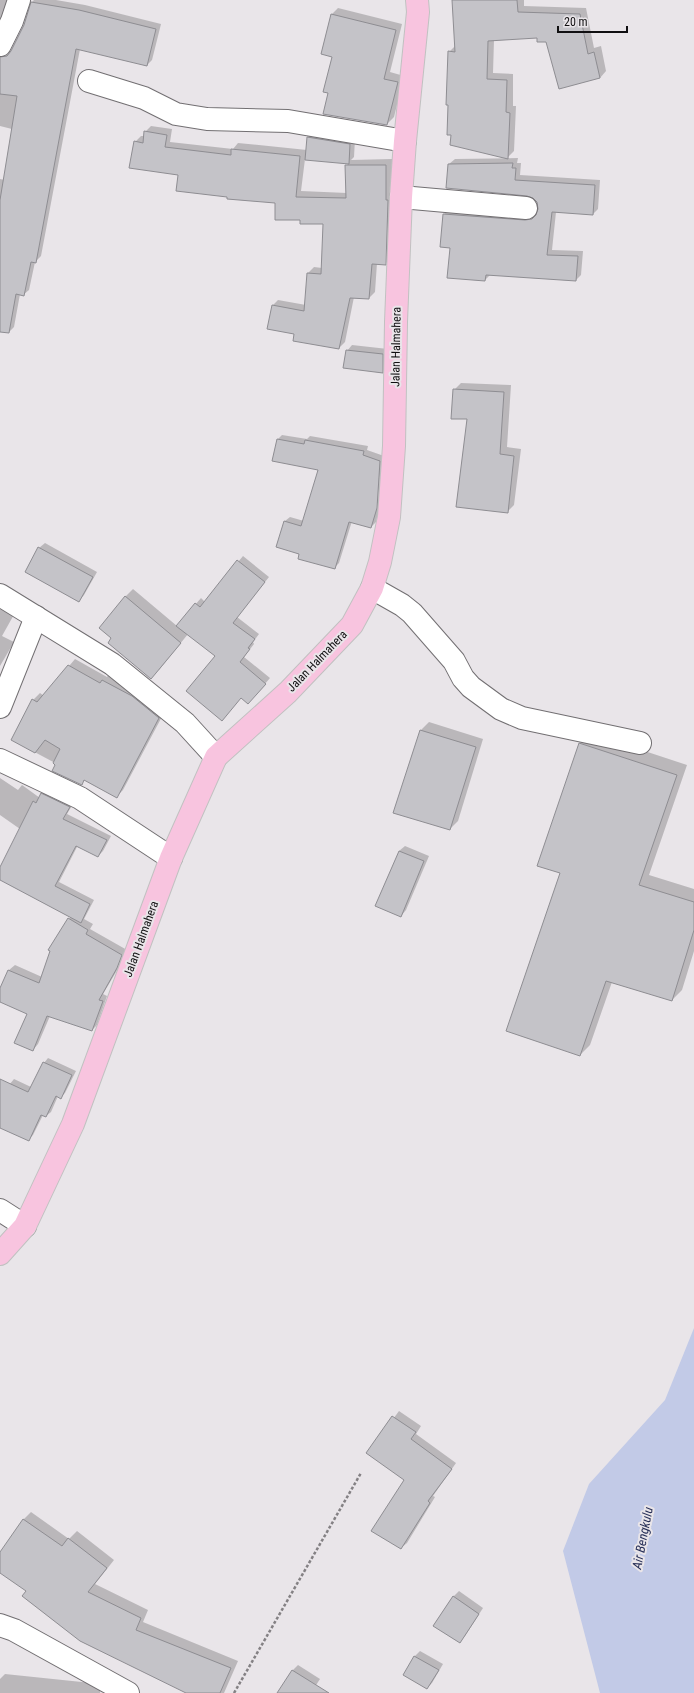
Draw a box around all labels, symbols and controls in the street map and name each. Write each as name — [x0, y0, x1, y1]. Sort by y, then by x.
scale bar — [558, 8, 627, 34]
text: 20 m — [564, 15, 588, 29]
street label: Jalan Halmahera — [388, 307, 404, 387]
street label: Jalan Halmahera — [284, 627, 350, 695]
street label: Jalan Halmahera — [121, 899, 161, 979]
water label: Air Bengkulu — [629, 1506, 656, 1571]

